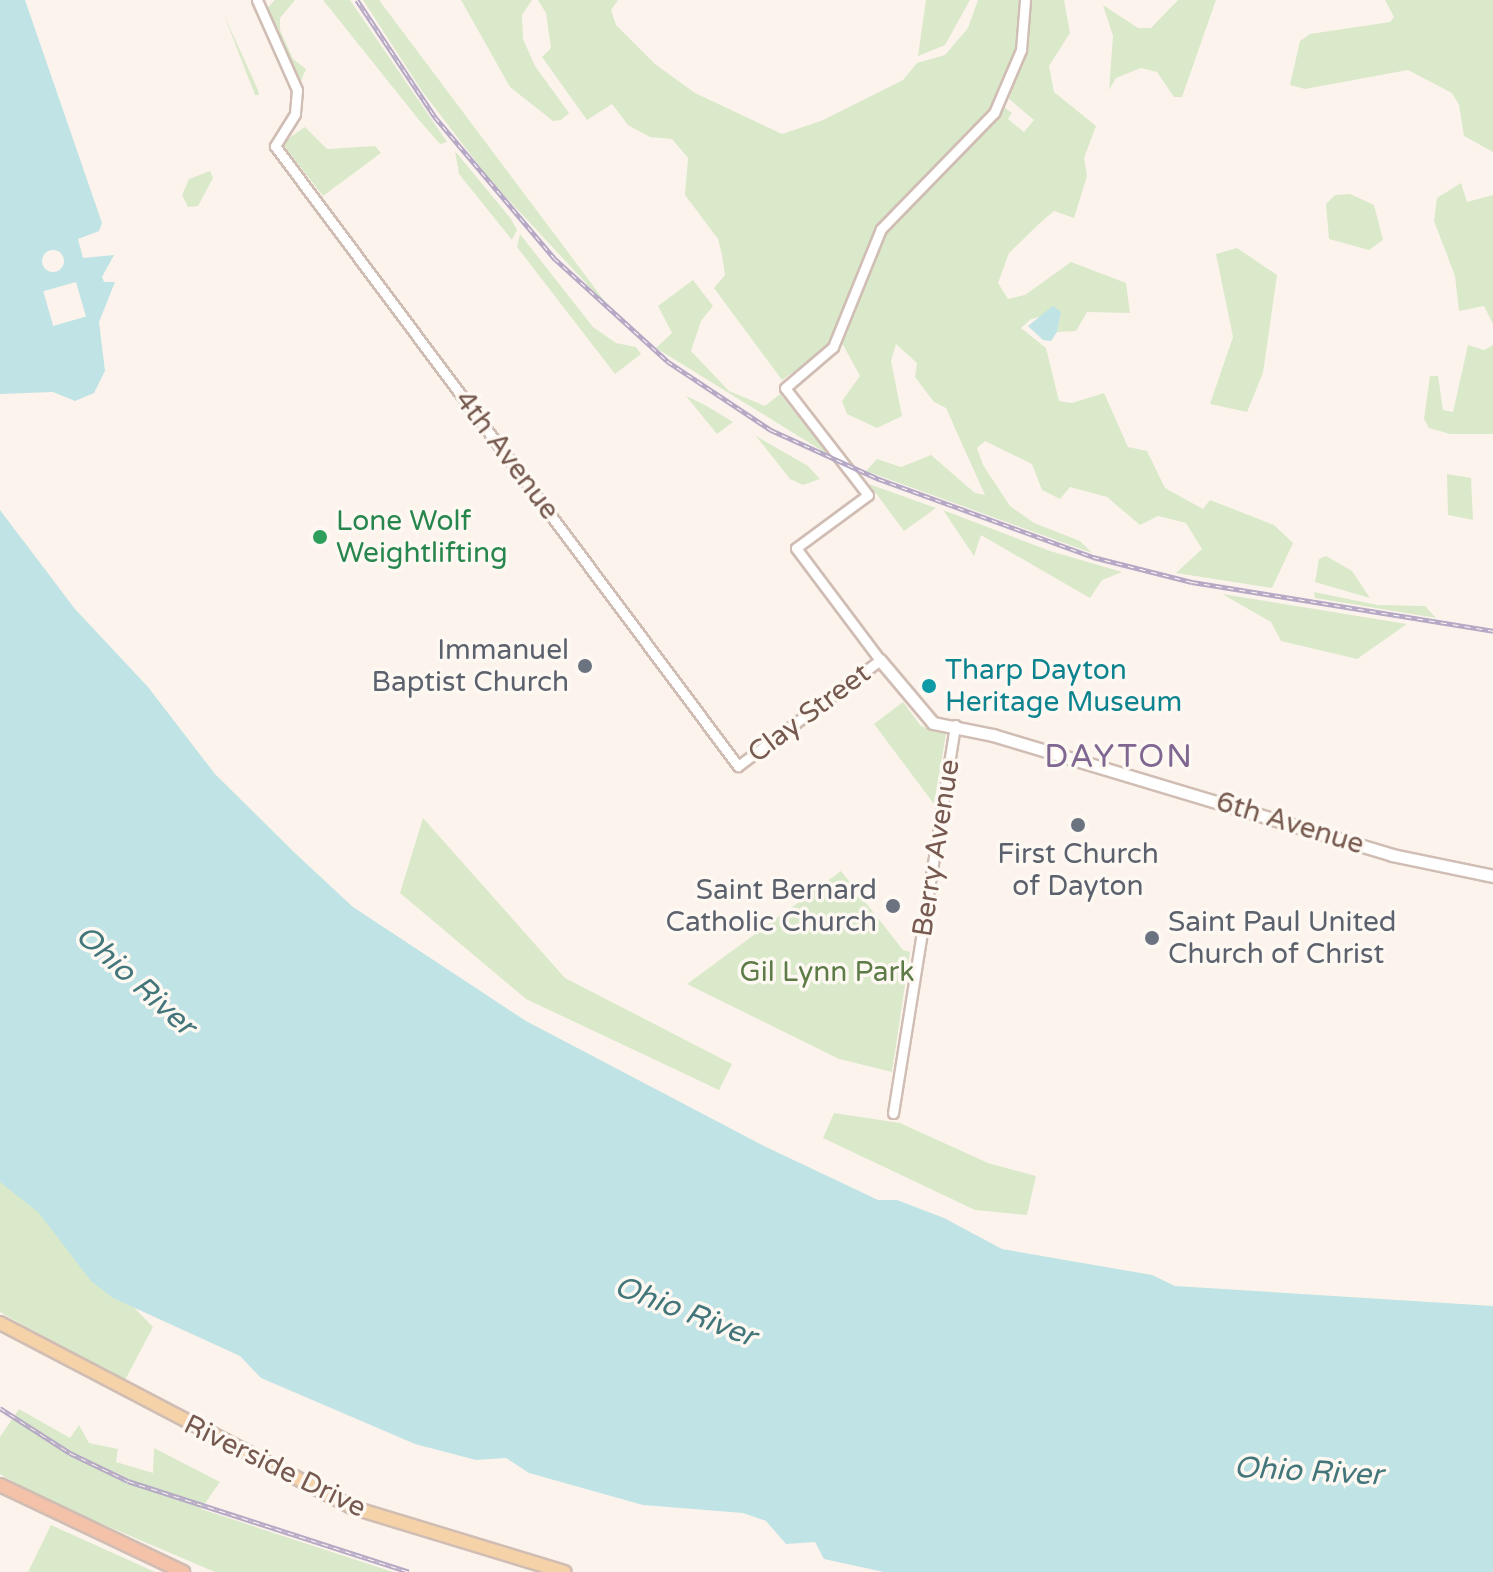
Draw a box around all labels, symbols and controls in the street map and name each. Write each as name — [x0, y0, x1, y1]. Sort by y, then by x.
street label: 4th Avenue — [448, 384, 566, 526]
place label: Lone Wolf Weightlifting — [336, 504, 508, 570]
marker: Lone Wolf Weightlifting — [311, 528, 329, 546]
place label: Immanuel Baptist Church — [372, 633, 569, 699]
place label: Tharp Dayton Heritage Museum — [945, 653, 1182, 719]
street label: Clay Street — [741, 656, 877, 770]
marker: Immanuel Baptist Church — [576, 657, 594, 675]
marker: Tharp Dayton Heritage Museum — [920, 677, 938, 695]
district label: DAYTON — [1044, 738, 1194, 776]
street label: Berry Avenue — [905, 757, 967, 939]
street label: 6th Avenue — [1212, 785, 1368, 861]
marker: First Church of Dayton — [1069, 816, 1087, 834]
place label: First Church of Dayton — [997, 837, 1159, 903]
place label: Saint Bernard Catholic Church — [665, 873, 877, 939]
marker: Saint Bernard Catholic Church — [884, 897, 902, 915]
place label: Saint Paul United Church of Christ — [1168, 905, 1396, 971]
water label: Ohio River — [68, 918, 202, 1044]
marker: Saint Paul United Church of Christ — [1143, 929, 1161, 947]
park label: Gil Lynn Park — [740, 955, 914, 989]
water label: Ohio River — [609, 1269, 761, 1355]
street label: Riverside Drive — [179, 1407, 371, 1525]
water label: Ohio River — [1233, 1450, 1383, 1494]

